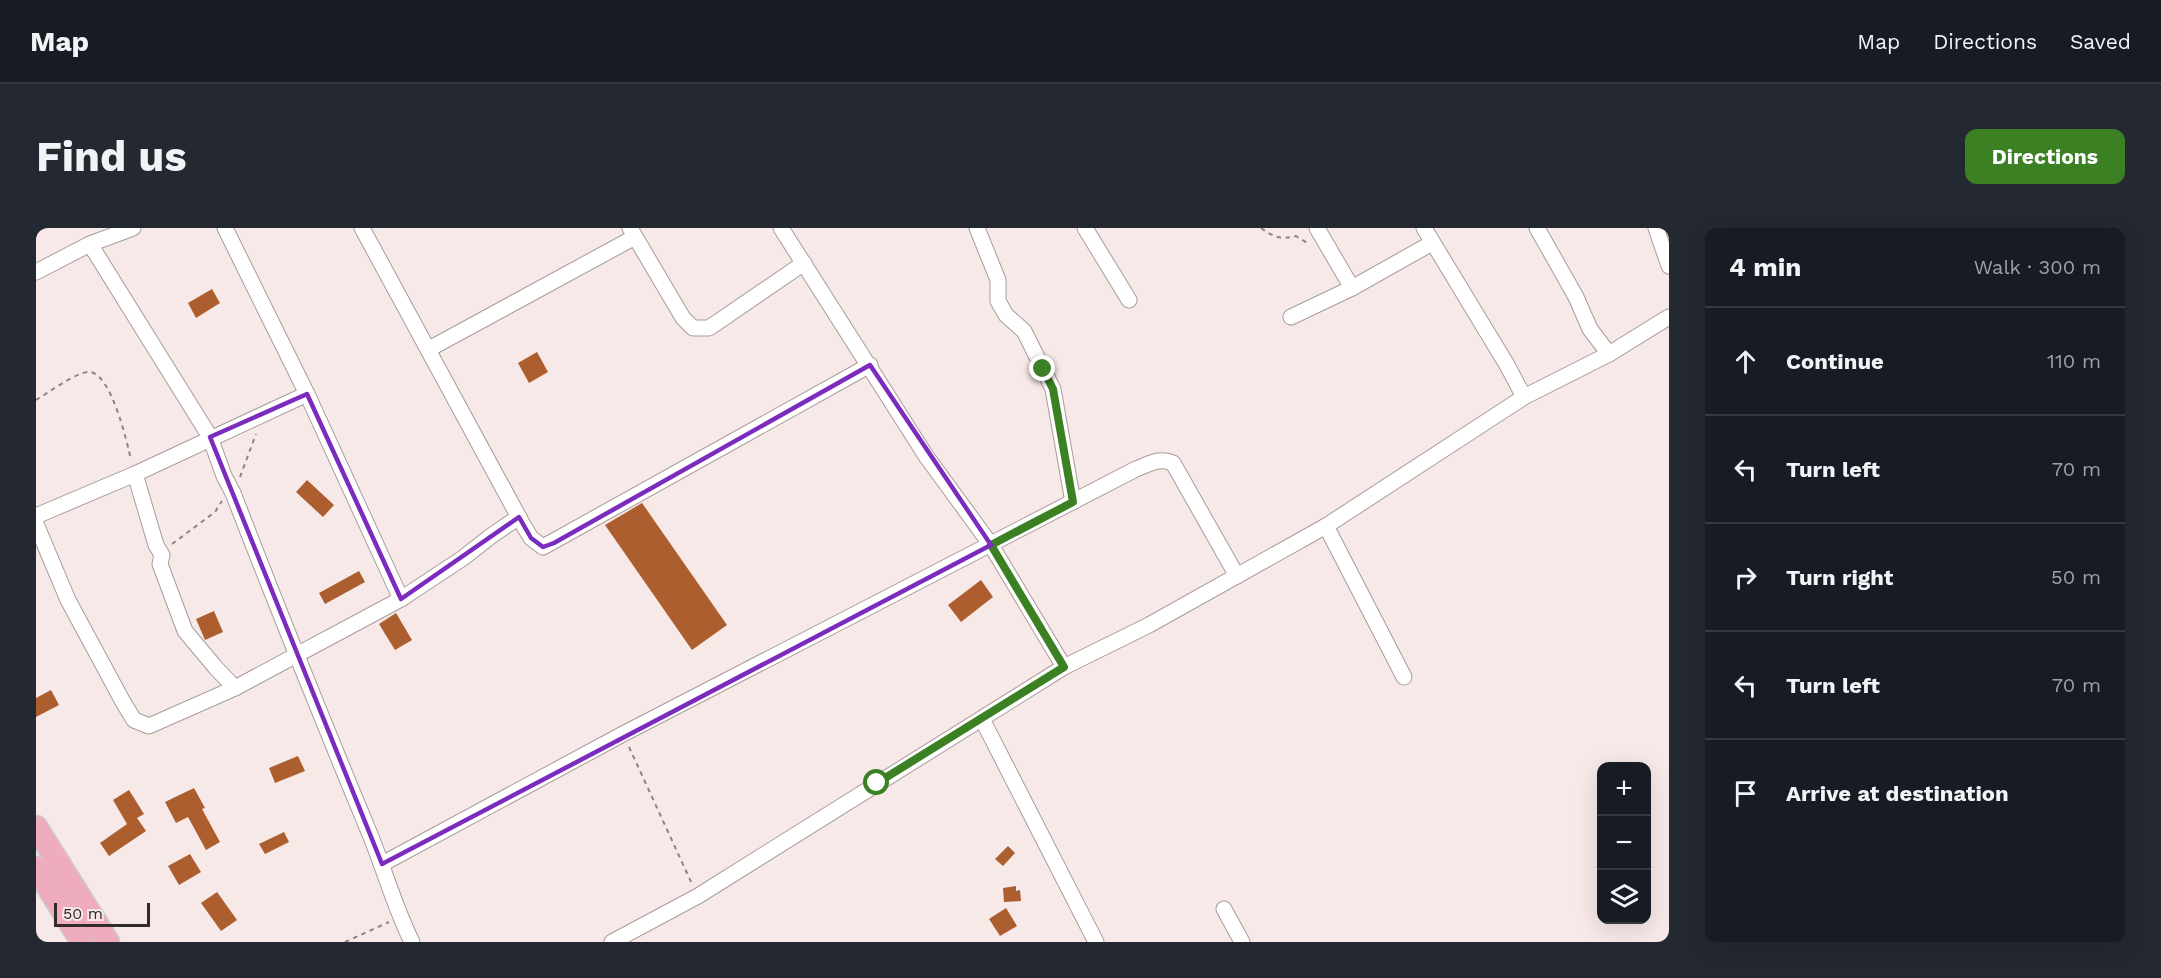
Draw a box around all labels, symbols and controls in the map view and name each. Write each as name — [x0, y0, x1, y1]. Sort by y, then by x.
text: Map — [30, 25, 89, 58]
text: Map — [1857, 29, 1900, 54]
text: Directions — [1933, 29, 2037, 54]
text: Saved — [2070, 29, 2131, 54]
button: Directions — [1965, 129, 2125, 184]
text: Find us — [36, 132, 187, 181]
text: 4 min — [1729, 252, 1801, 282]
text: Walk · 300 m — [1974, 255, 2101, 279]
icon: ahead — [1729, 345, 1762, 378]
text: Continue — [1786, 349, 1884, 374]
text: 110 m — [2047, 349, 2101, 373]
route end — [1029, 355, 1055, 381]
icon: left — [1729, 453, 1762, 486]
text: Turn left — [1786, 457, 1880, 482]
text: 70 m — [2052, 457, 2101, 481]
icon: right — [1729, 561, 1762, 594]
text: Turn right — [1786, 565, 1893, 590]
text: 50 m — [2051, 565, 2101, 589]
icon: left — [1729, 669, 1762, 702]
text: Turn left — [1786, 673, 1880, 698]
text: 70 m — [2052, 673, 2101, 697]
map controls — [1597, 762, 1651, 924]
button: + — [1597, 762, 1651, 816]
route start — [863, 769, 889, 795]
icon: arrive — [1729, 777, 1762, 810]
text: Arrive at destination — [1786, 781, 2009, 806]
button: − — [1597, 816, 1651, 870]
button: layers — [1597, 870, 1651, 924]
scale bar — [54, 900, 150, 928]
text: 50 m — [63, 904, 103, 923]

